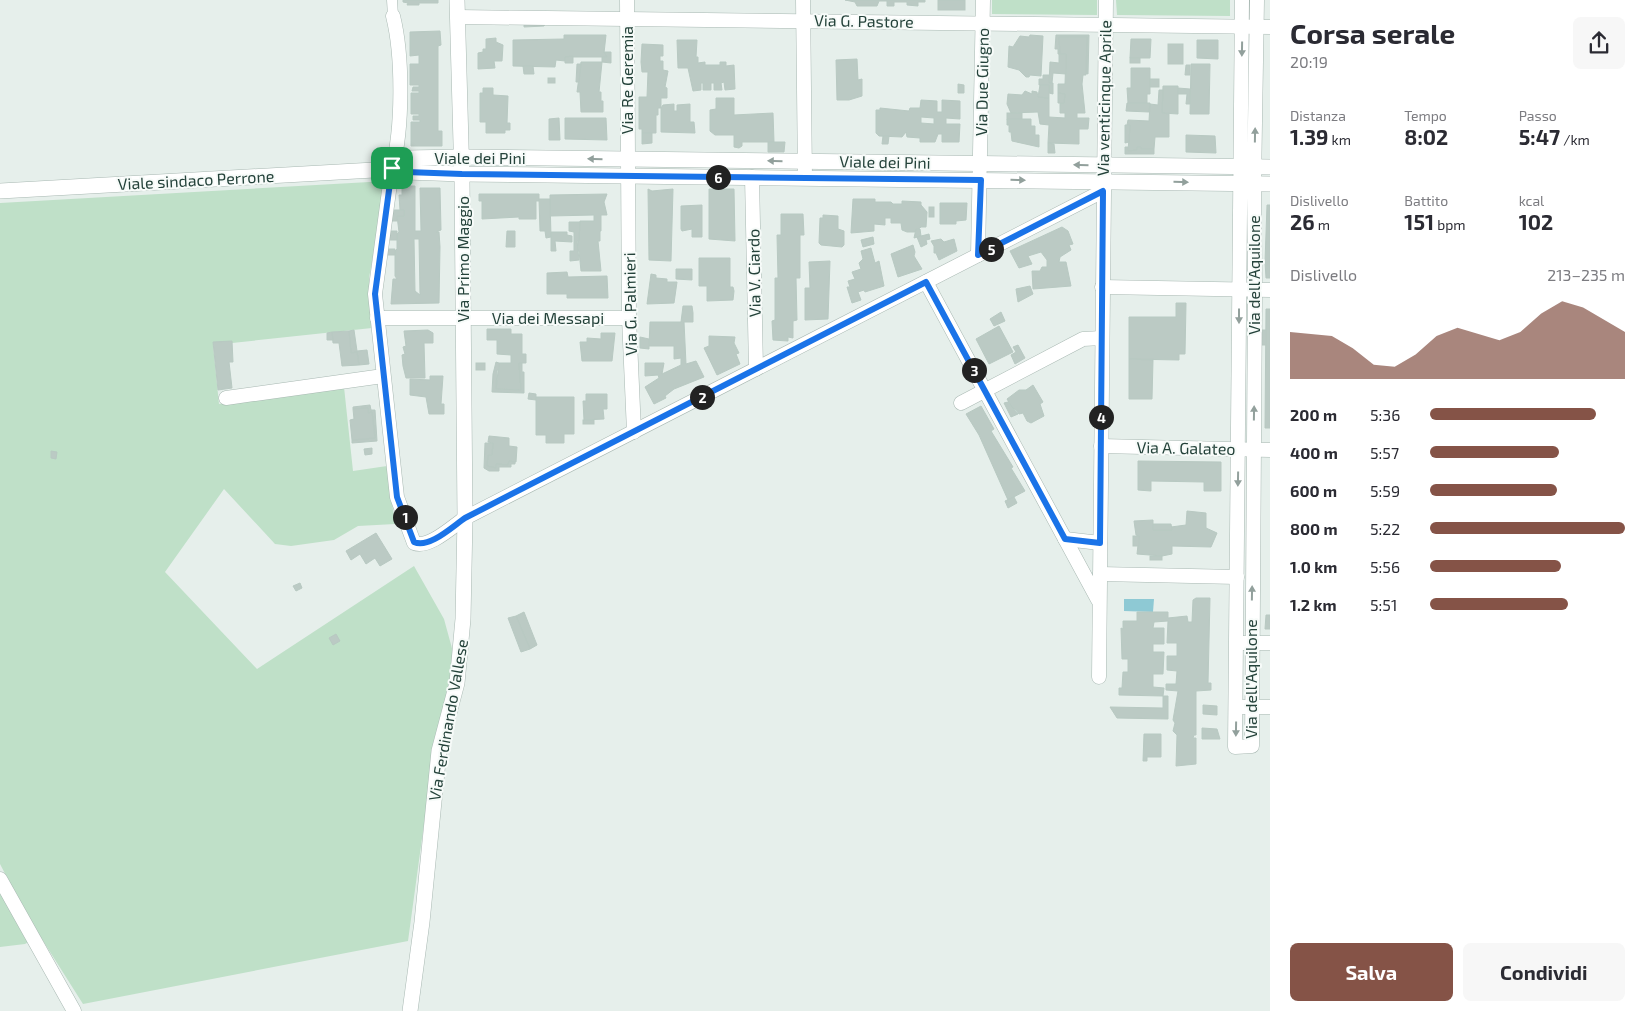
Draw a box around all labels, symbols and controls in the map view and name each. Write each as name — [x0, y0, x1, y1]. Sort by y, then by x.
street label: Via G. Pastore — [814, 10, 914, 31]
text: Corsa serale — [1290, 16, 1455, 50]
button: share — [1573, 17, 1625, 69]
street label: Via venticinque Aprile — [1093, 20, 1114, 176]
street label: Via Re Geremia — [617, 26, 636, 134]
street label: Via Due Giugno — [971, 28, 992, 136]
one-way arrow — [1237, 41, 1245, 57]
text: 20:19 — [1290, 52, 1328, 71]
text: Distanza — [1290, 107, 1346, 124]
text: Tempo — [1404, 107, 1447, 124]
text: Passo — [1519, 107, 1557, 124]
text: 1.39 — [1290, 124, 1329, 149]
text: 8:02 — [1404, 124, 1448, 149]
text: 5:47 — [1519, 124, 1560, 149]
one-way arrow — [1251, 127, 1259, 143]
text: km — [1329, 131, 1351, 148]
text: /km — [1560, 131, 1590, 148]
pin — [371, 147, 413, 189]
street label: Viale dei Pini — [434, 148, 526, 167]
street label: Viale dei Pini — [839, 151, 931, 172]
icon: arrive — [378, 154, 406, 182]
one-way arrow — [586, 155, 602, 163]
one-way arrow — [766, 157, 782, 165]
one-way arrow — [1073, 160, 1089, 168]
pin: 6 — [706, 164, 730, 190]
street label: Viale sindaco Perrone — [117, 166, 275, 193]
text: 6 — [714, 169, 723, 186]
one-way arrow — [1010, 176, 1026, 184]
one-way arrow — [1173, 179, 1189, 187]
text: Dislivello — [1290, 192, 1349, 209]
text: Battito — [1404, 192, 1448, 209]
text: kcal — [1519, 192, 1544, 209]
street label: Via Primo Maggio — [453, 196, 472, 322]
text: 26 — [1290, 209, 1315, 234]
text: 151 — [1404, 209, 1434, 234]
text: 102 — [1519, 209, 1553, 234]
street label: Via dell'Aquilone — [1244, 215, 1263, 335]
text: m — [1315, 216, 1330, 233]
text: bpm — [1434, 216, 1466, 233]
street label: Via V. Ciardo — [743, 229, 764, 317]
pin: 5 — [978, 236, 1004, 262]
text: 5 — [988, 241, 995, 258]
street label: Via G. Palmieri — [619, 252, 640, 356]
text: Dislivello — [1290, 265, 1357, 284]
text: 213–235 m — [1547, 265, 1625, 284]
street label: Via dei Messapi — [492, 308, 604, 327]
one-way arrow — [1235, 308, 1243, 324]
pin: 3 — [962, 358, 986, 382]
text: 3 — [971, 362, 978, 379]
pin: 2 — [690, 384, 714, 410]
text: 2 — [698, 389, 707, 406]
pin: 4 — [1088, 404, 1114, 430]
one-way arrow — [1250, 405, 1258, 421]
text: 200 m — [1290, 405, 1337, 424]
text: 5:36 — [1370, 405, 1400, 424]
text: 4 — [1097, 409, 1106, 426]
street label: Via A. Galateo — [1136, 437, 1236, 458]
text: 400 m — [1290, 443, 1338, 462]
text: 5:57 — [1370, 443, 1399, 462]
one-way arrow — [1234, 471, 1242, 487]
text: 600 m — [1290, 481, 1337, 500]
text: 5:59 — [1370, 481, 1400, 500]
pin: 1 — [392, 504, 418, 530]
text: 1 — [402, 509, 409, 526]
text: 800 m — [1290, 519, 1338, 538]
text: 5:22 — [1370, 519, 1400, 538]
text: 1.0 km — [1290, 557, 1337, 576]
text: 5:56 — [1370, 557, 1400, 576]
one-way arrow — [1248, 585, 1256, 601]
text: 1.2 km — [1290, 595, 1337, 614]
text: 5:51 — [1370, 595, 1397, 614]
street label: Via dell'Aquilone — [1241, 619, 1260, 739]
street label: Via Ferdinando Vallese — [424, 637, 471, 802]
one-way arrow — [1232, 721, 1240, 737]
button: Salva — [1290, 943, 1453, 1001]
button: Condividi — [1463, 943, 1625, 1001]

